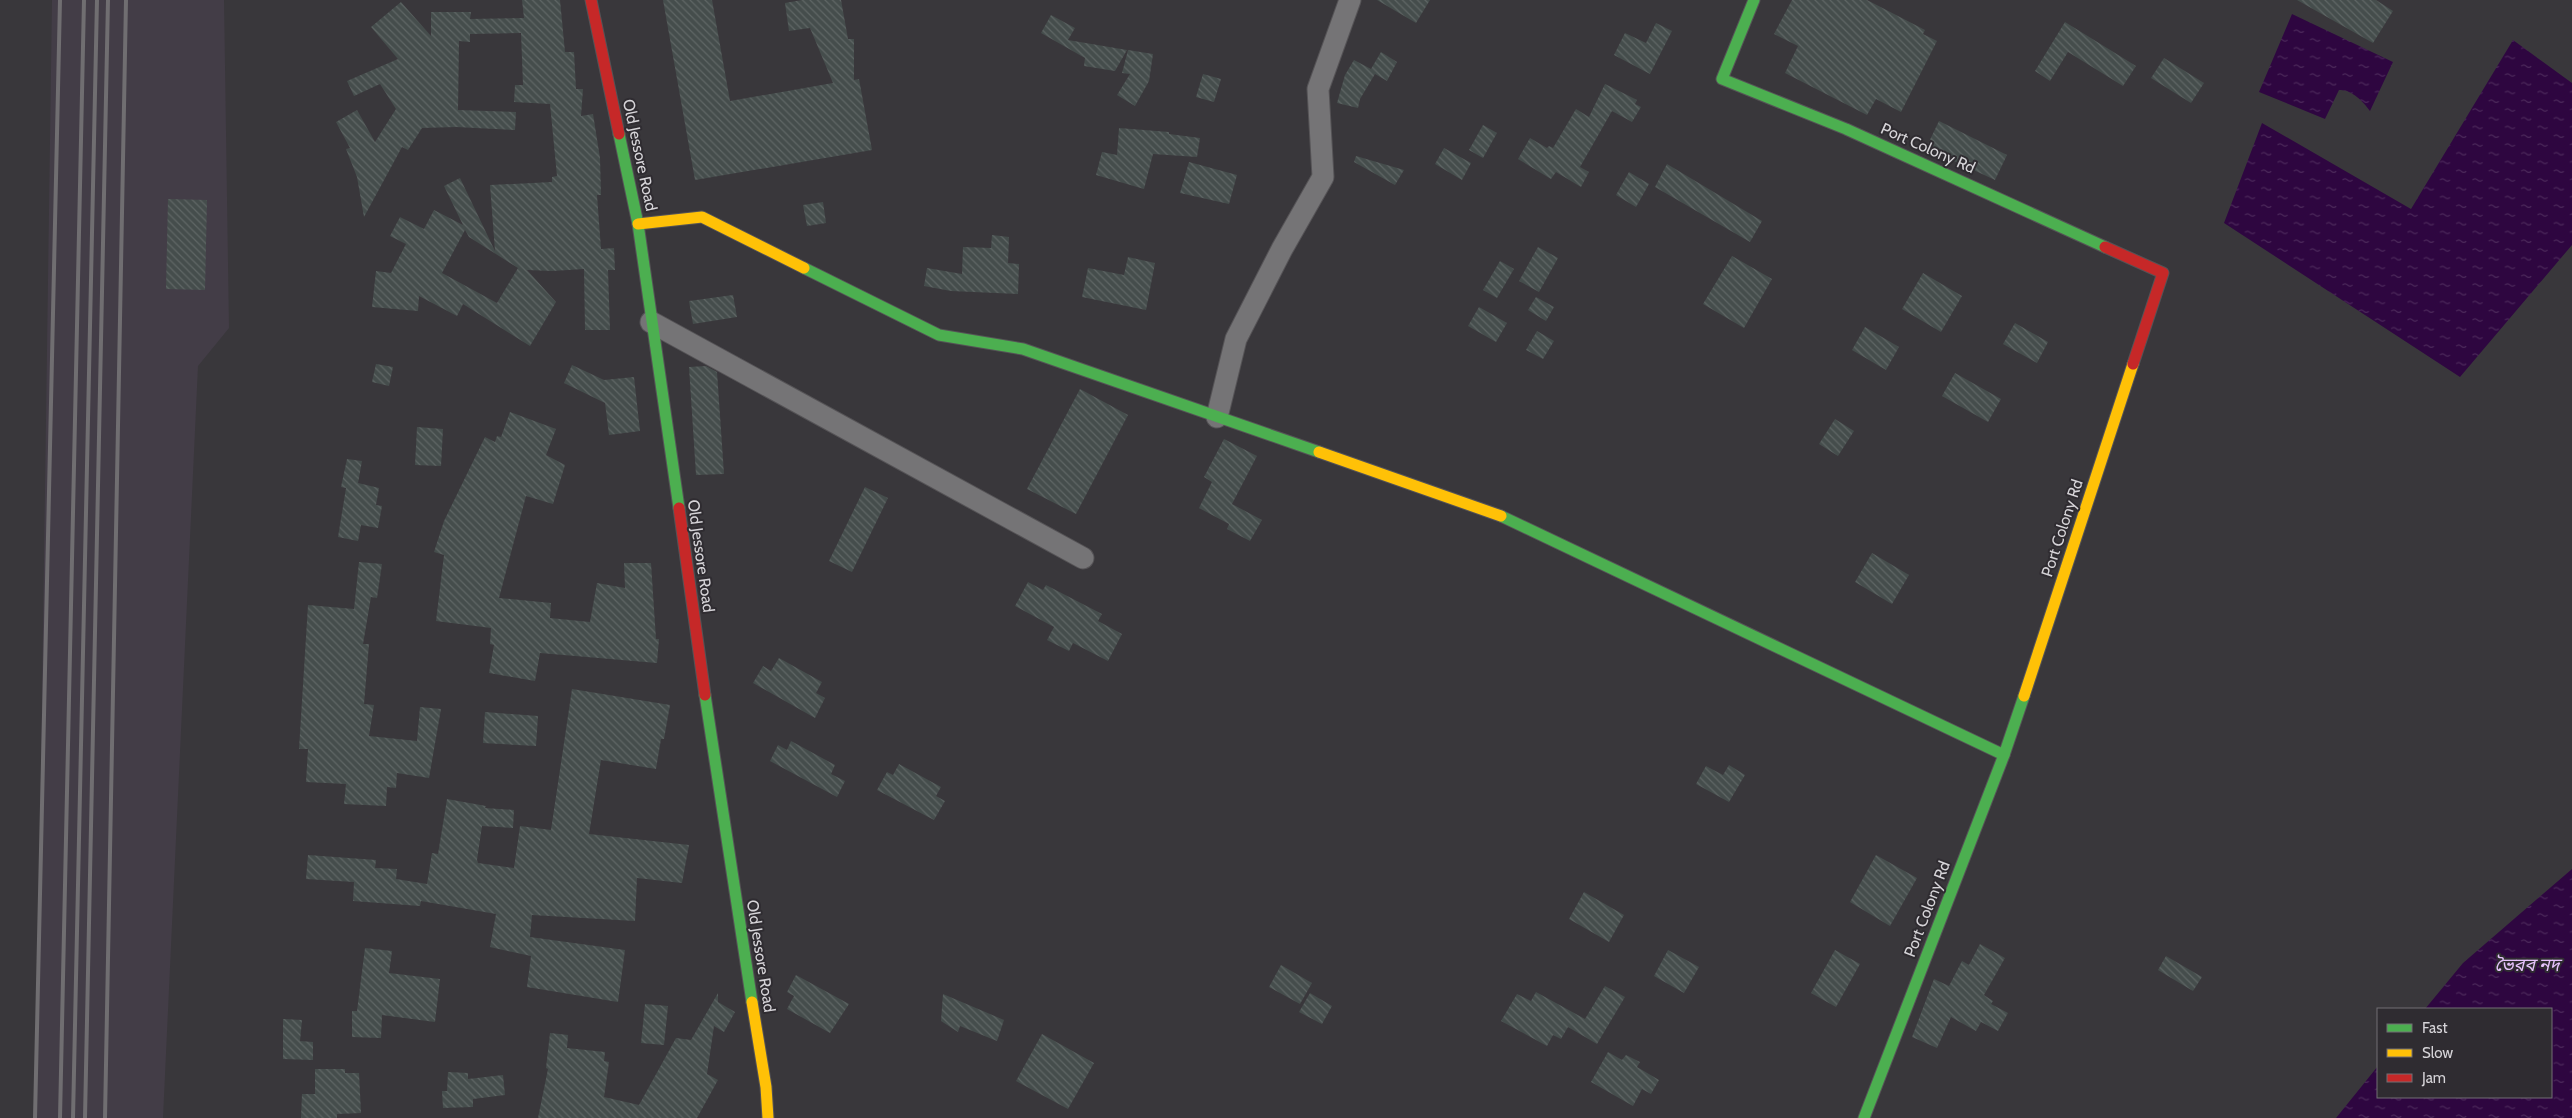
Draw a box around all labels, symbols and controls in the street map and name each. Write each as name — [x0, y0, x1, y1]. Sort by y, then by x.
street label: Old Jessore Road — [619, 97, 661, 213]
street label: Port Colony Rd — [1878, 119, 1978, 177]
street label: Port Colony Rd — [2037, 477, 2087, 579]
street label: Old Jessore Road — [684, 498, 718, 614]
street label: Port Colony Rd — [1900, 858, 1954, 960]
street label: Old Jessore Road — [743, 898, 779, 1014]
water label: ভৈরব নদ — [2494, 954, 2563, 976]
legend — [2377, 1008, 2552, 1098]
text: Fast — [2422, 1019, 2447, 1037]
text: Slow — [2422, 1044, 2453, 1062]
text: Jam — [2421, 1069, 2446, 1087]

